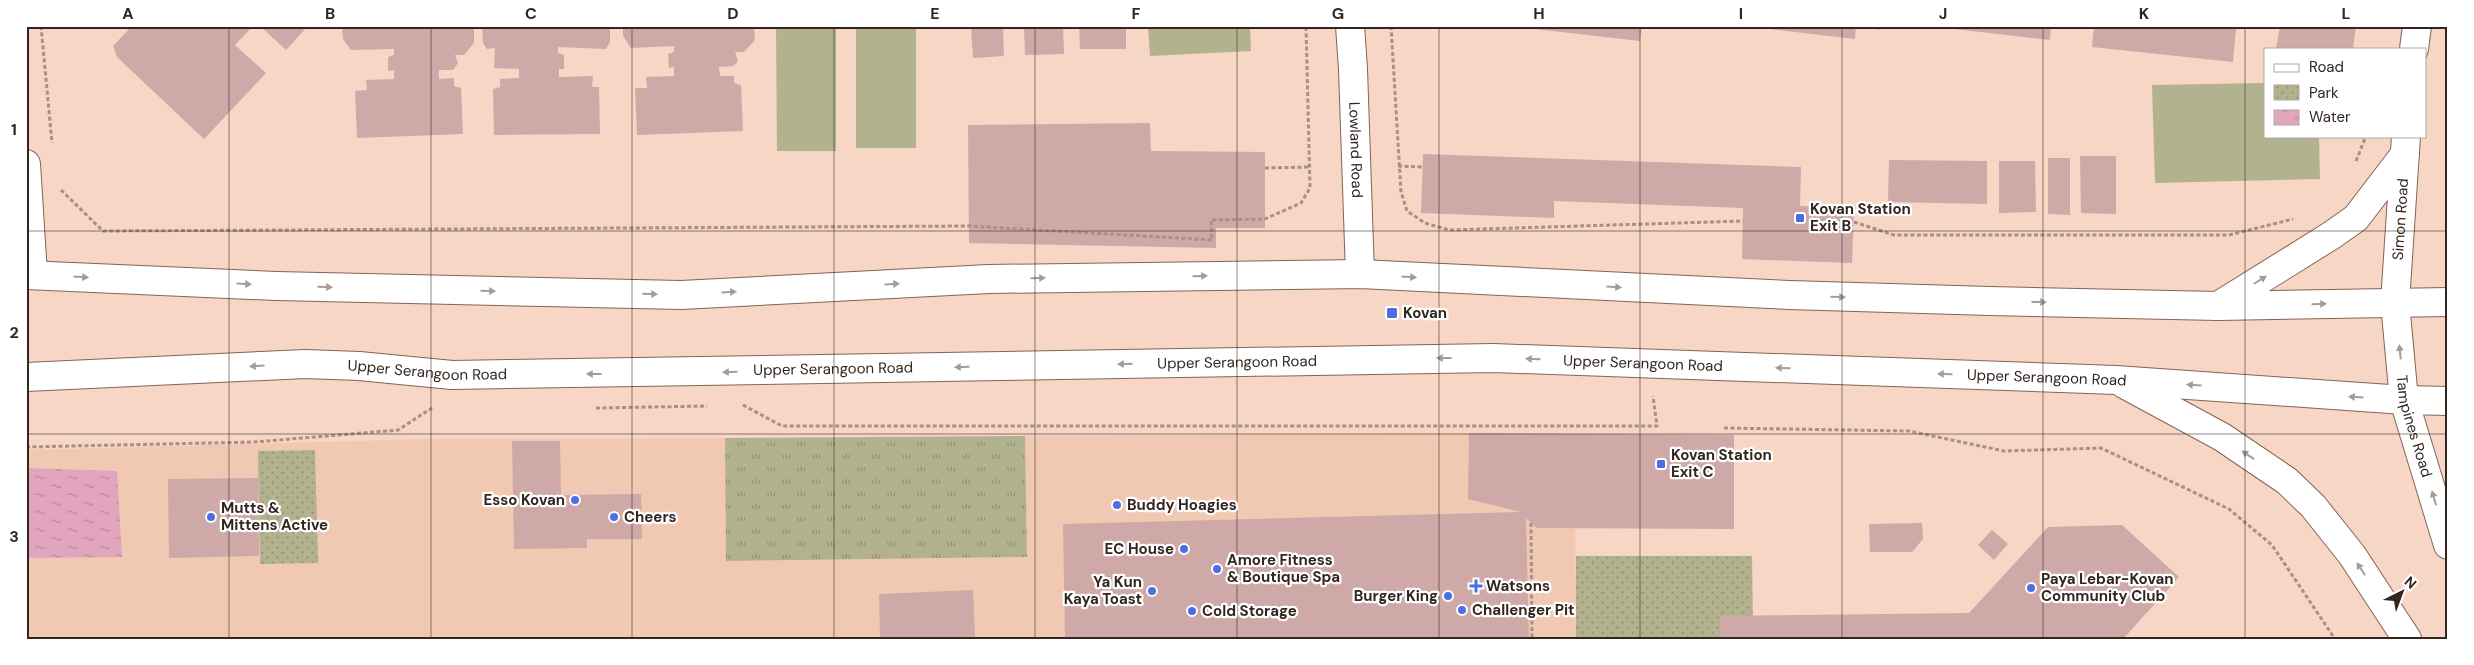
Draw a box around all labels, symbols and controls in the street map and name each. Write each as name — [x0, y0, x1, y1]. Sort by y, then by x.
text: A — [122, 3, 134, 24]
text: B — [325, 3, 335, 24]
text: C — [525, 3, 537, 24]
text: D — [727, 3, 739, 24]
text: E — [930, 3, 940, 24]
text: F — [1132, 3, 1141, 24]
text: G — [1332, 3, 1344, 24]
text: H — [1533, 3, 1545, 24]
text: I — [1739, 3, 1743, 24]
text: J — [1939, 3, 1947, 24]
text: K — [2139, 3, 2150, 24]
text: L — [2342, 3, 2351, 24]
legend — [2264, 48, 2426, 138]
text: Road — [2309, 57, 2344, 77]
text: Park — [2309, 83, 2339, 103]
street label: Lowland Road — [1344, 101, 1367, 198]
text: Water — [2309, 107, 2351, 127]
text: 1 — [11, 119, 17, 140]
street label: Simon Road — [2388, 178, 2413, 261]
place label: Kovan Station Exit B — [1810, 199, 1911, 236]
marker: Kovan Station Exit B — [1794, 212, 1806, 224]
one-way arrow — [1193, 272, 1209, 280]
one-way arrow — [74, 273, 90, 281]
one-way arrow — [1401, 273, 1417, 281]
one-way arrow — [1030, 274, 1046, 282]
one-way arrow — [2253, 275, 2266, 285]
one-way arrow — [884, 280, 900, 288]
one-way arrow — [236, 281, 252, 289]
one-way arrow — [317, 283, 333, 291]
one-way arrow — [1606, 284, 1622, 292]
one-way arrow — [480, 287, 496, 295]
one-way arrow — [722, 288, 738, 296]
one-way arrow — [642, 290, 658, 298]
one-way arrow — [1830, 293, 1846, 301]
one-way arrow — [2031, 298, 2047, 306]
one-way arrow — [2312, 300, 2328, 308]
place label: Kovan — [1403, 303, 1447, 323]
marker: Kovan — [1385, 306, 1399, 320]
text: 2 — [9, 322, 19, 343]
one-way arrow — [2395, 343, 2403, 359]
street label: Upper Serangoon Road — [1563, 350, 1723, 376]
street label: Upper Serangoon Road — [1157, 351, 1317, 373]
one-way arrow — [1436, 354, 1452, 362]
one-way arrow — [1524, 355, 1540, 363]
street label: Upper Serangoon Road — [347, 356, 507, 385]
street label: Upper Serangoon Road — [753, 357, 913, 380]
one-way arrow — [1116, 360, 1132, 368]
one-way arrow — [248, 363, 264, 371]
one-way arrow — [954, 363, 970, 371]
one-way arrow — [1774, 364, 1790, 372]
street label: Upper Serangoon Road — [1967, 365, 2127, 391]
one-way arrow — [721, 368, 737, 376]
one-way arrow — [1937, 369, 1953, 377]
one-way arrow — [586, 370, 602, 378]
street label: Tampines Road — [2392, 374, 2437, 480]
one-way arrow — [2185, 381, 2201, 389]
one-way arrow — [2348, 393, 2364, 401]
place label: Kovan Station Exit C — [1671, 445, 1772, 482]
one-way arrow — [2241, 450, 2254, 460]
marker: Kovan Station Exit C — [1655, 458, 1667, 470]
place label: Esso Kovan — [484, 490, 565, 510]
one-way arrow — [2430, 491, 2438, 506]
marker: Esso Kovan — [569, 494, 581, 506]
place label: Buddy Hoagies — [1127, 495, 1237, 515]
place label: Mutts & Mittens Active — [221, 498, 328, 535]
marker: Buddy Hoagies — [1111, 499, 1123, 511]
place label: Cheers — [624, 507, 677, 527]
marker: Mutts & Mittens Active — [205, 511, 217, 523]
marker: Cheers — [608, 511, 620, 523]
text: 3 — [9, 526, 19, 547]
place label: EC House — [1105, 539, 1174, 559]
marker: EC House — [1178, 543, 1190, 555]
place label: Amore Fitness & Boutique Spa — [1227, 550, 1340, 587]
one-way arrow — [2356, 562, 2366, 575]
marker: Amore Fitness & Boutique Spa — [1211, 563, 1223, 575]
north arrow — [2376, 568, 2426, 618]
place label: Paya Lebar-Kovan Community Club — [2041, 569, 2173, 606]
place label: Ya Kun Kaya Toast — [1064, 572, 1142, 609]
text: N — [2401, 572, 2421, 592]
place label: Watsons — [1486, 576, 1550, 596]
marker: Watsons — [1470, 580, 1482, 592]
marker: Paya Lebar-Kovan Community Club — [2025, 582, 2037, 594]
marker: Ya Kun Kaya Toast — [1146, 585, 1158, 597]
place label: Burger King — [1354, 586, 1438, 606]
marker: Burger King — [1442, 590, 1454, 602]
place label: Challenger Pit — [1472, 600, 1575, 620]
place label: Cold Storage — [1202, 601, 1297, 621]
marker: Challenger Pit — [1456, 604, 1468, 616]
marker: Cold Storage — [1186, 605, 1198, 617]

